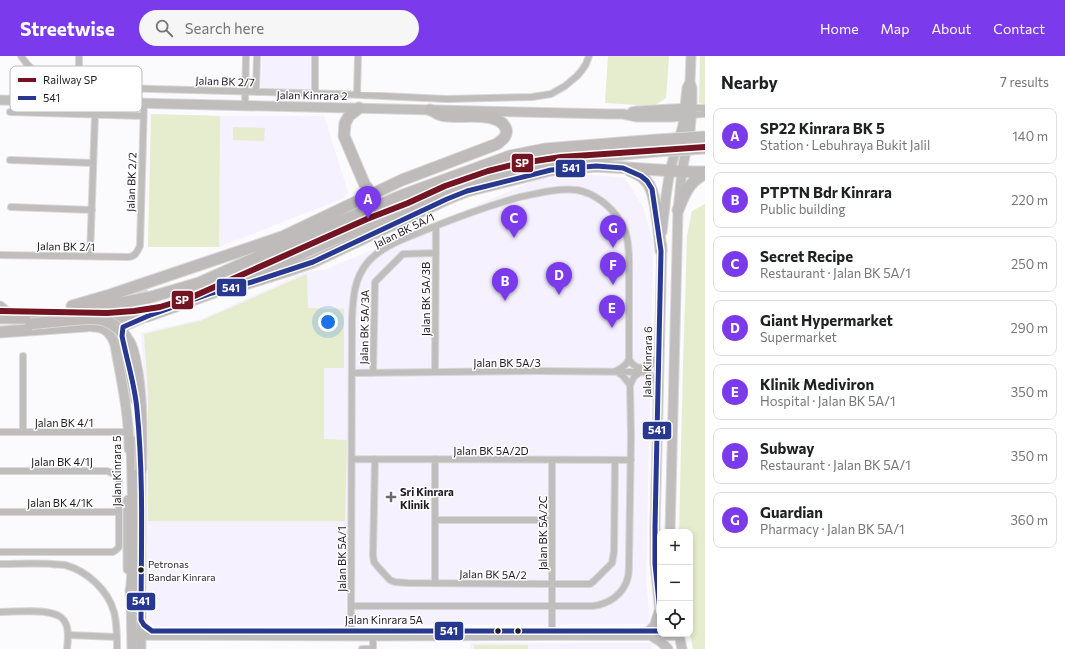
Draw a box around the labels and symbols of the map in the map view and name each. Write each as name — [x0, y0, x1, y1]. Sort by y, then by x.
legend — [10, 66, 142, 112]
text: Railway SP — [43, 73, 97, 86]
street label: Jalan BK 2/7 — [195, 73, 255, 90]
street label: Jalan Kinrara 2 — [277, 88, 347, 103]
text: 541 — [43, 91, 60, 104]
street label: Jalan BK 2/2 — [123, 152, 140, 212]
line badge: SP — [511, 153, 534, 173]
text: SP — [515, 156, 529, 169]
line badge: 541 — [555, 159, 586, 178]
text: 541 — [562, 161, 580, 174]
pin: A — [355, 186, 381, 219]
pin: C — [501, 205, 527, 238]
street label: Jalan BK 5A/1 — [372, 210, 437, 251]
pin: G — [600, 215, 626, 248]
street label: Jalan BK 2/1 — [37, 239, 95, 254]
pin: F — [600, 252, 626, 285]
street label: Jalan BK 5A/3B — [419, 262, 433, 336]
pin: D — [546, 262, 572, 295]
pin: B — [492, 268, 518, 301]
line badge: 541 — [216, 278, 247, 297]
text: 541 — [222, 281, 240, 294]
street label: Jalan BK 5A/3A — [357, 289, 372, 364]
line badge: SP — [171, 290, 194, 310]
text: SP — [175, 293, 189, 306]
pin: E — [599, 295, 625, 328]
your location — [318, 312, 338, 332]
street label: Jalan Kinrara 6 — [640, 326, 655, 398]
street label: Jalan BK 5A/3 — [473, 356, 541, 370]
street label: Jalan BK 4/1 — [35, 416, 93, 430]
line badge: 541 — [642, 421, 672, 440]
text: 541 — [648, 423, 666, 436]
street label: Jalan Kinrara 5 — [110, 436, 124, 506]
street label: Jalan BK 5A/2D — [453, 444, 529, 458]
street label: Jalan BK 4/1J — [31, 455, 93, 469]
place label: Sri Kinrara Klinik — [400, 485, 454, 511]
marker: Sri Kinrara Klinik — [385, 491, 397, 503]
street label: Jalan BK 4/1K — [27, 496, 94, 510]
street label: Jalan BK 5A/2C — [536, 496, 550, 570]
street label: Jalan BK 5A/1 — [335, 526, 349, 592]
place label: Petronas Bandar Kinrara — [148, 558, 216, 583]
marker: Petronas Bandar Kinrara — [136, 565, 146, 575]
street label: Jalan BK 5A/2 — [459, 567, 527, 582]
line badge: 541 — [126, 592, 156, 611]
text: 541 — [132, 594, 150, 607]
street label: Jalan Kinrara 5A — [345, 613, 424, 627]
line badge: 541 — [434, 621, 464, 641]
text: 541 — [440, 624, 458, 637]
unlabelled marker — [493, 626, 503, 636]
unlabelled marker — [513, 626, 523, 636]

